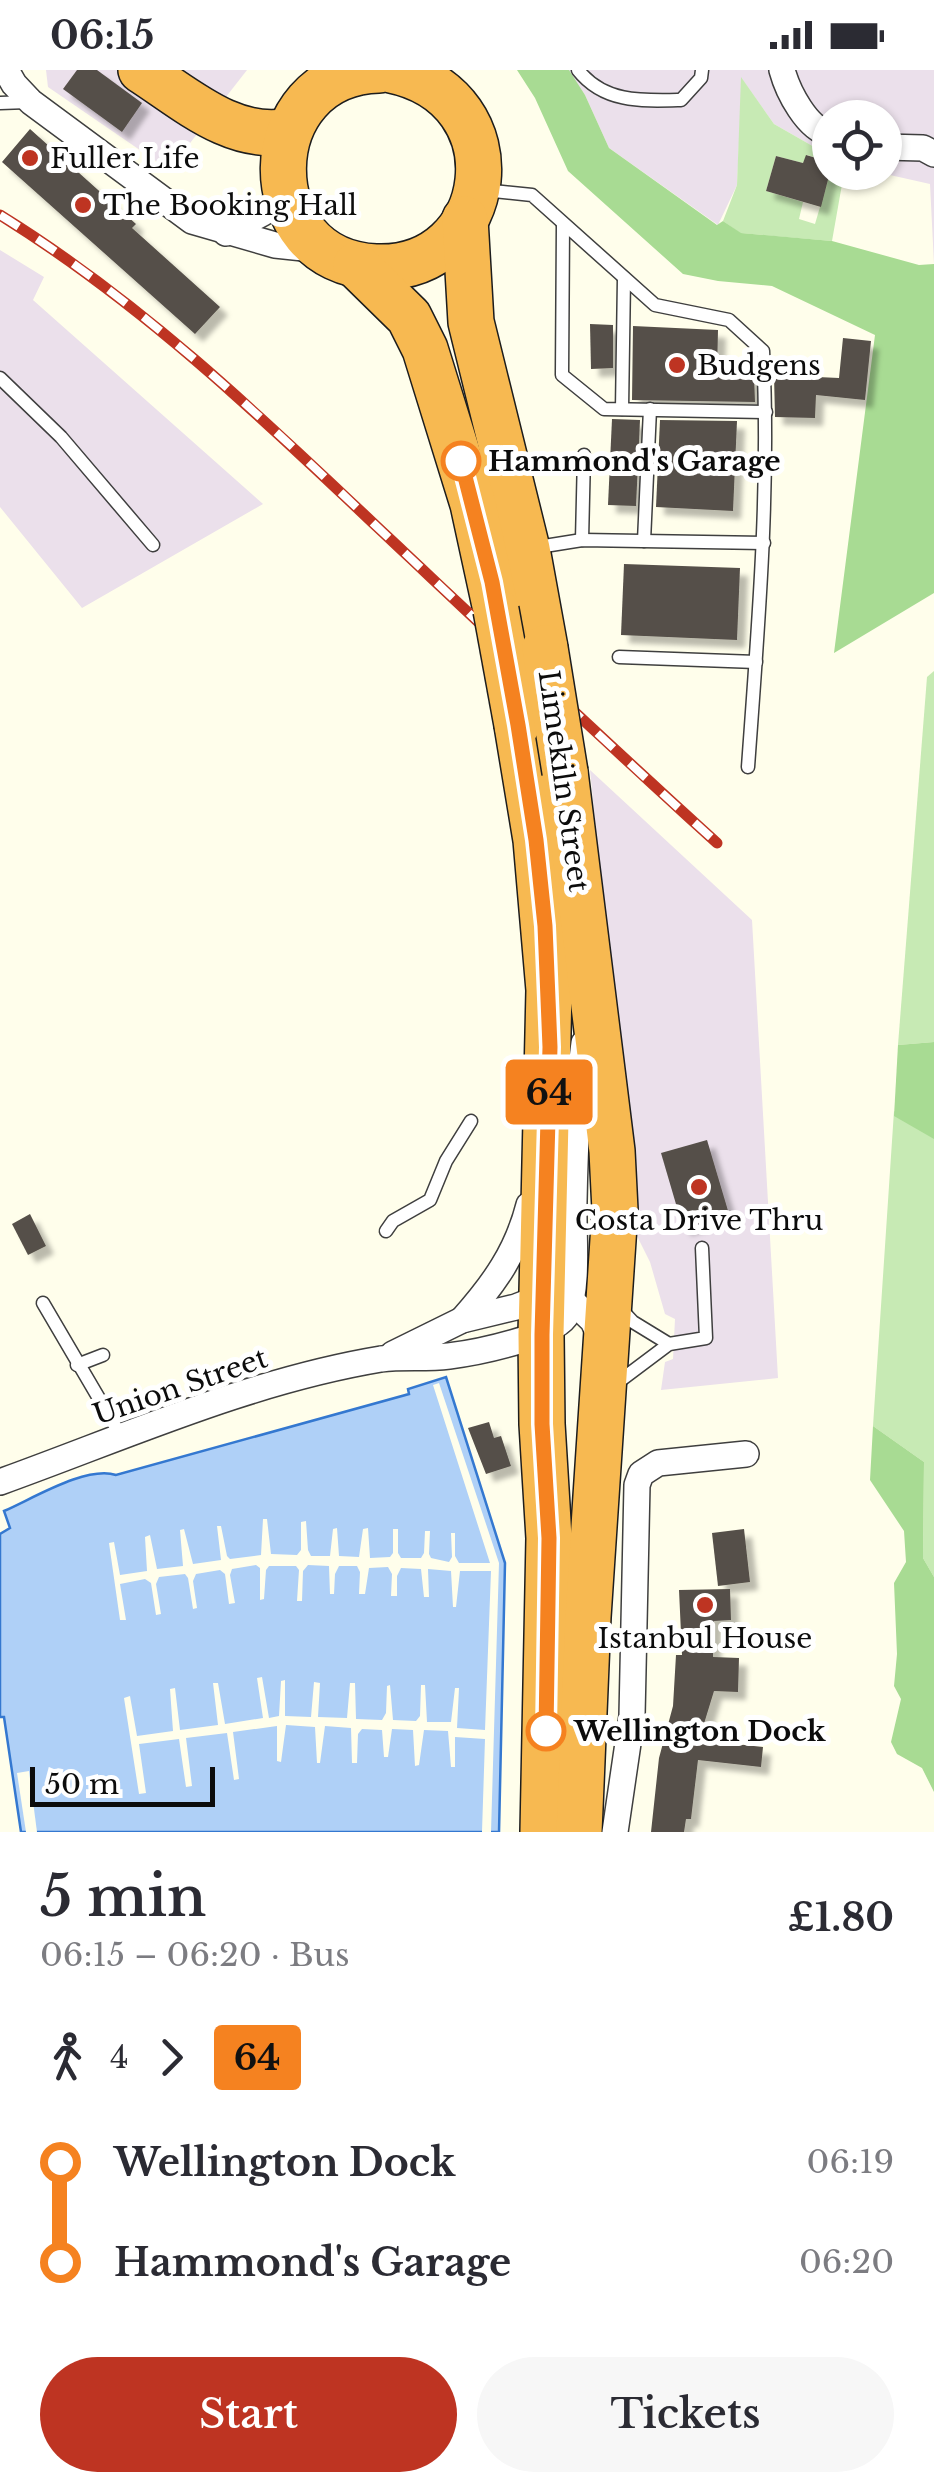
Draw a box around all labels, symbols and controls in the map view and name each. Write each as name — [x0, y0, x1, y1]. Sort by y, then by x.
text: 06:15 — [50, 12, 154, 59]
map controls — [812, 100, 902, 190]
button: locate — [812, 100, 902, 190]
place label: Fuller Life — [50, 141, 200, 176]
marker: Fuller Life — [19, 147, 41, 169]
place label: The Booking Hall — [103, 188, 357, 223]
marker: The Booking Hall — [72, 194, 94, 216]
place label: Budgens — [697, 348, 821, 383]
marker: Budgens — [666, 354, 688, 376]
marker: Hammond's Garage — [442, 442, 480, 480]
place label: Hammond's Garage — [488, 444, 781, 479]
street label: Limekiln Street — [531, 668, 596, 895]
line badge: 64 — [504, 1060, 594, 1124]
text: 64 — [526, 1071, 572, 1114]
marker: Costa Drive Thru — [688, 1176, 710, 1198]
place label: Costa Drive Thru — [575, 1203, 823, 1238]
street label: Union Street — [88, 1340, 272, 1433]
marker: Istanbul House — [694, 1594, 716, 1616]
place label: Istanbul House — [598, 1621, 812, 1656]
marker: Wellington Dock — [527, 1712, 565, 1750]
place label: Wellington Dock — [573, 1714, 826, 1749]
scale bar — [30, 1762, 215, 1806]
text: 50 m — [45, 1767, 119, 1802]
text: 5 min — [40, 1863, 206, 1931]
text: £1.80 — [788, 1894, 894, 1941]
text: 06:15 – 06:20 · Bus — [40, 1935, 349, 1975]
icon: walk — [40, 2030, 95, 2085]
icon: forward — [144, 2030, 199, 2085]
text: 64 — [234, 2036, 281, 2079]
text: 4 — [110, 2037, 129, 2077]
text: Wellington Dock — [114, 2139, 455, 2186]
text: 06:19 — [807, 2142, 894, 2182]
text: Hammond's Garage — [114, 2239, 511, 2286]
text: 06:20 — [799, 2242, 894, 2282]
button: Start — [40, 2357, 457, 2472]
button: Tickets — [477, 2357, 894, 2472]

